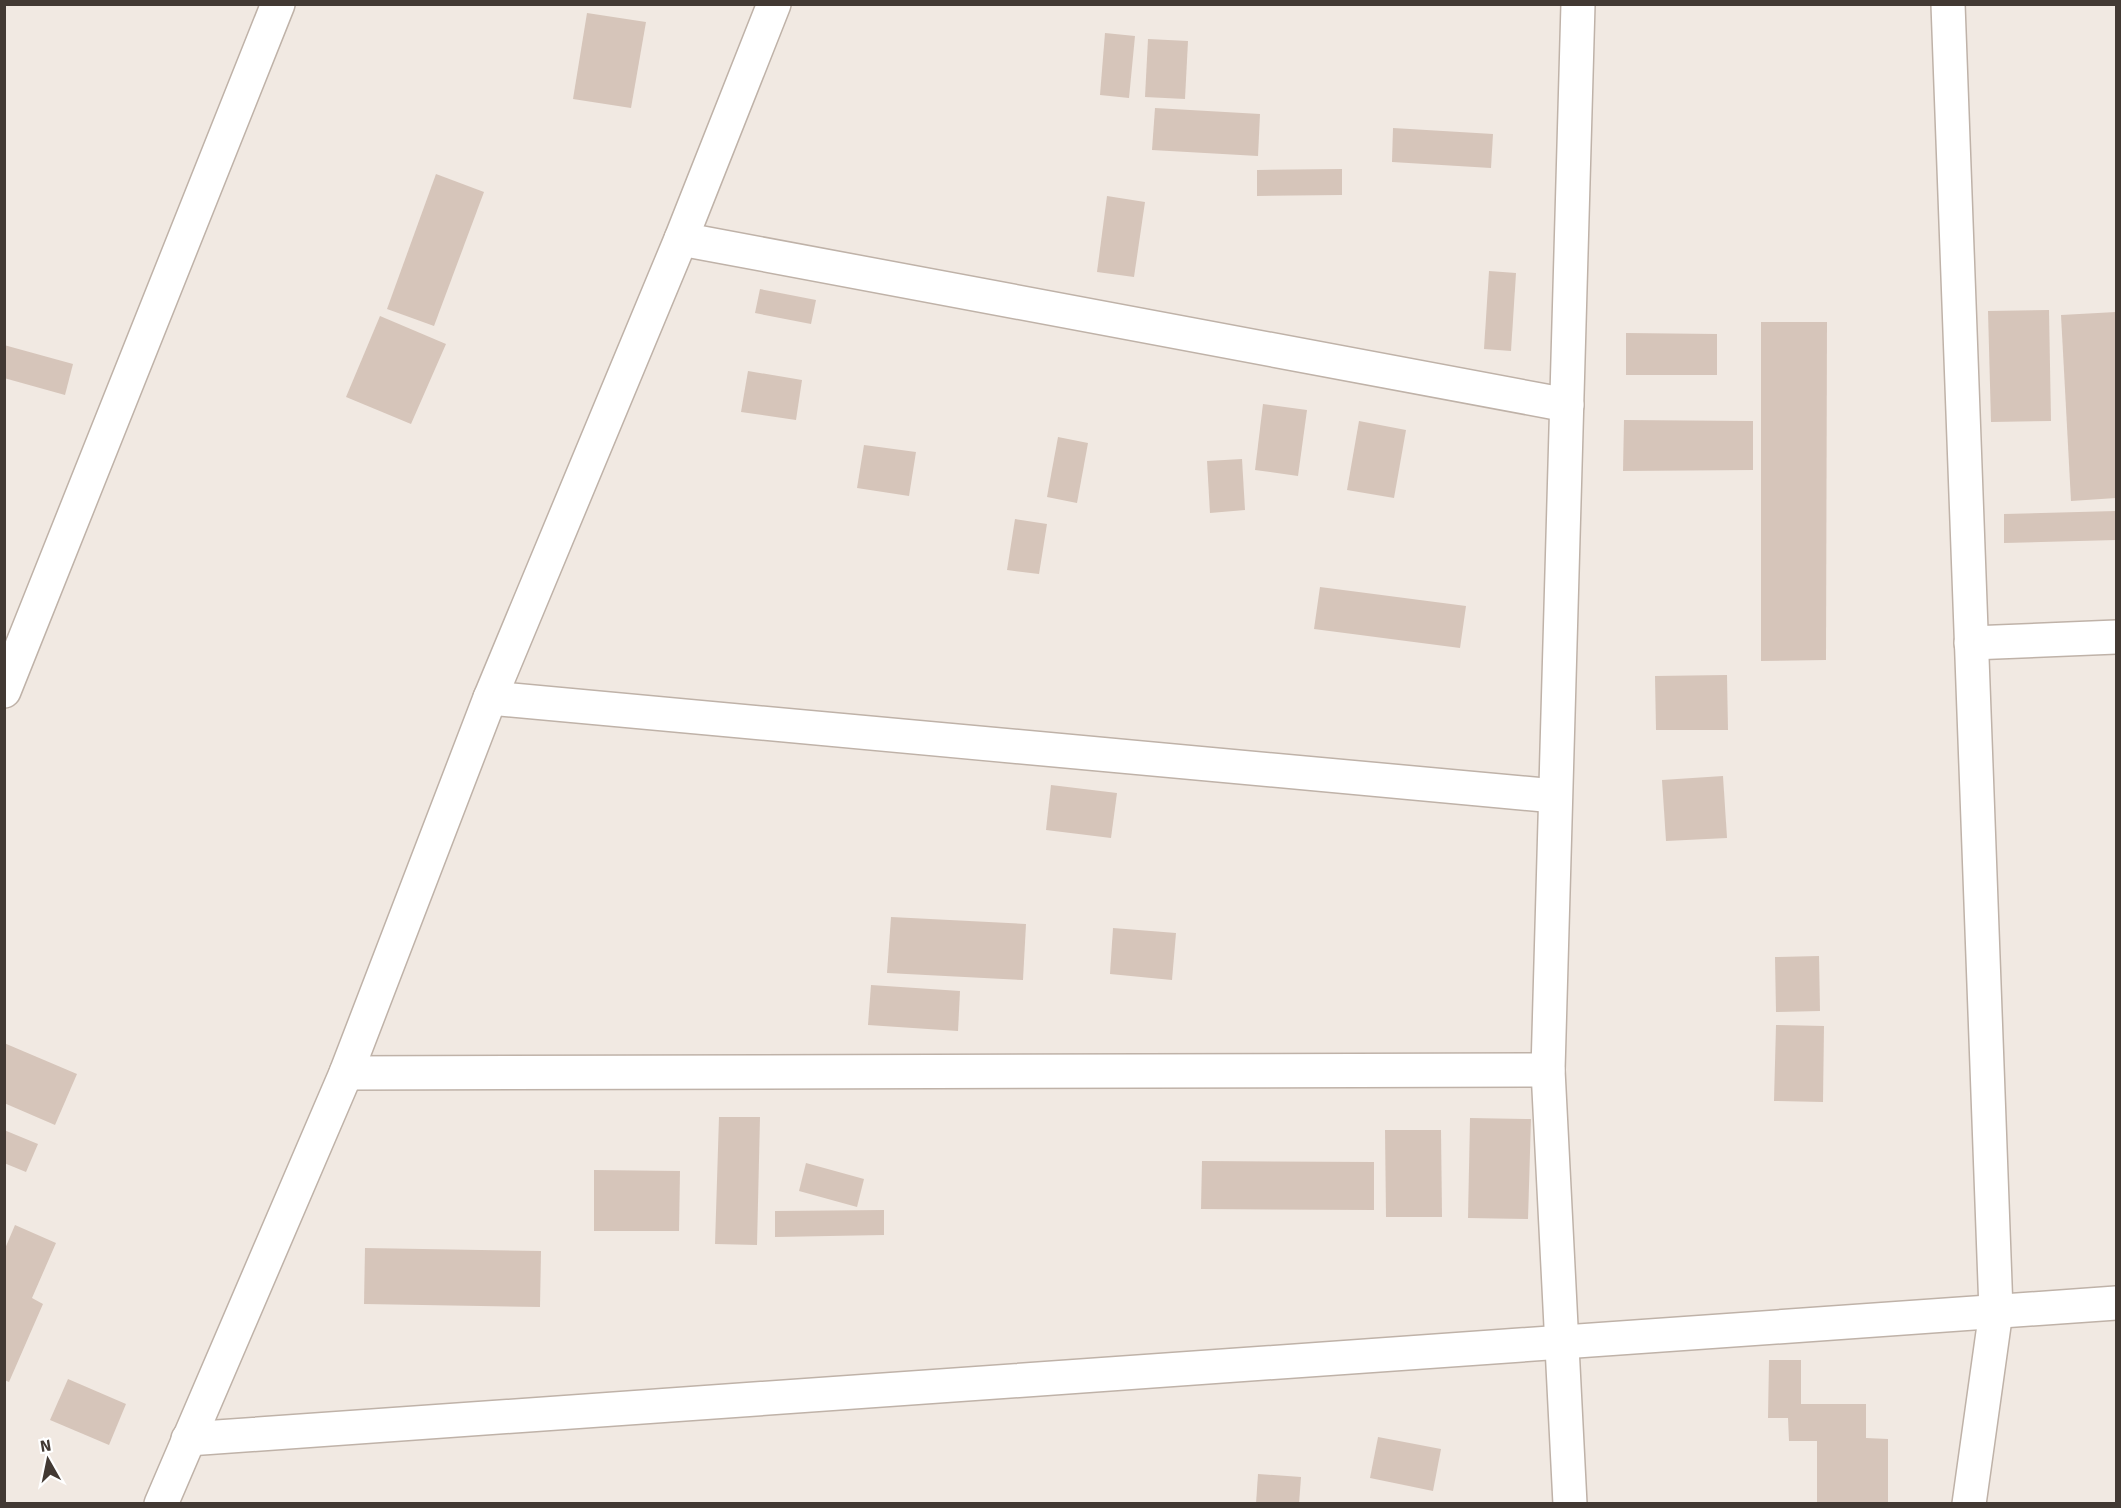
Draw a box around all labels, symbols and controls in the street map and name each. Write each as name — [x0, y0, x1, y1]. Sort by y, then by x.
north arrow — [18, 1430, 78, 1490]
text: N — [39, 1435, 53, 1457]

